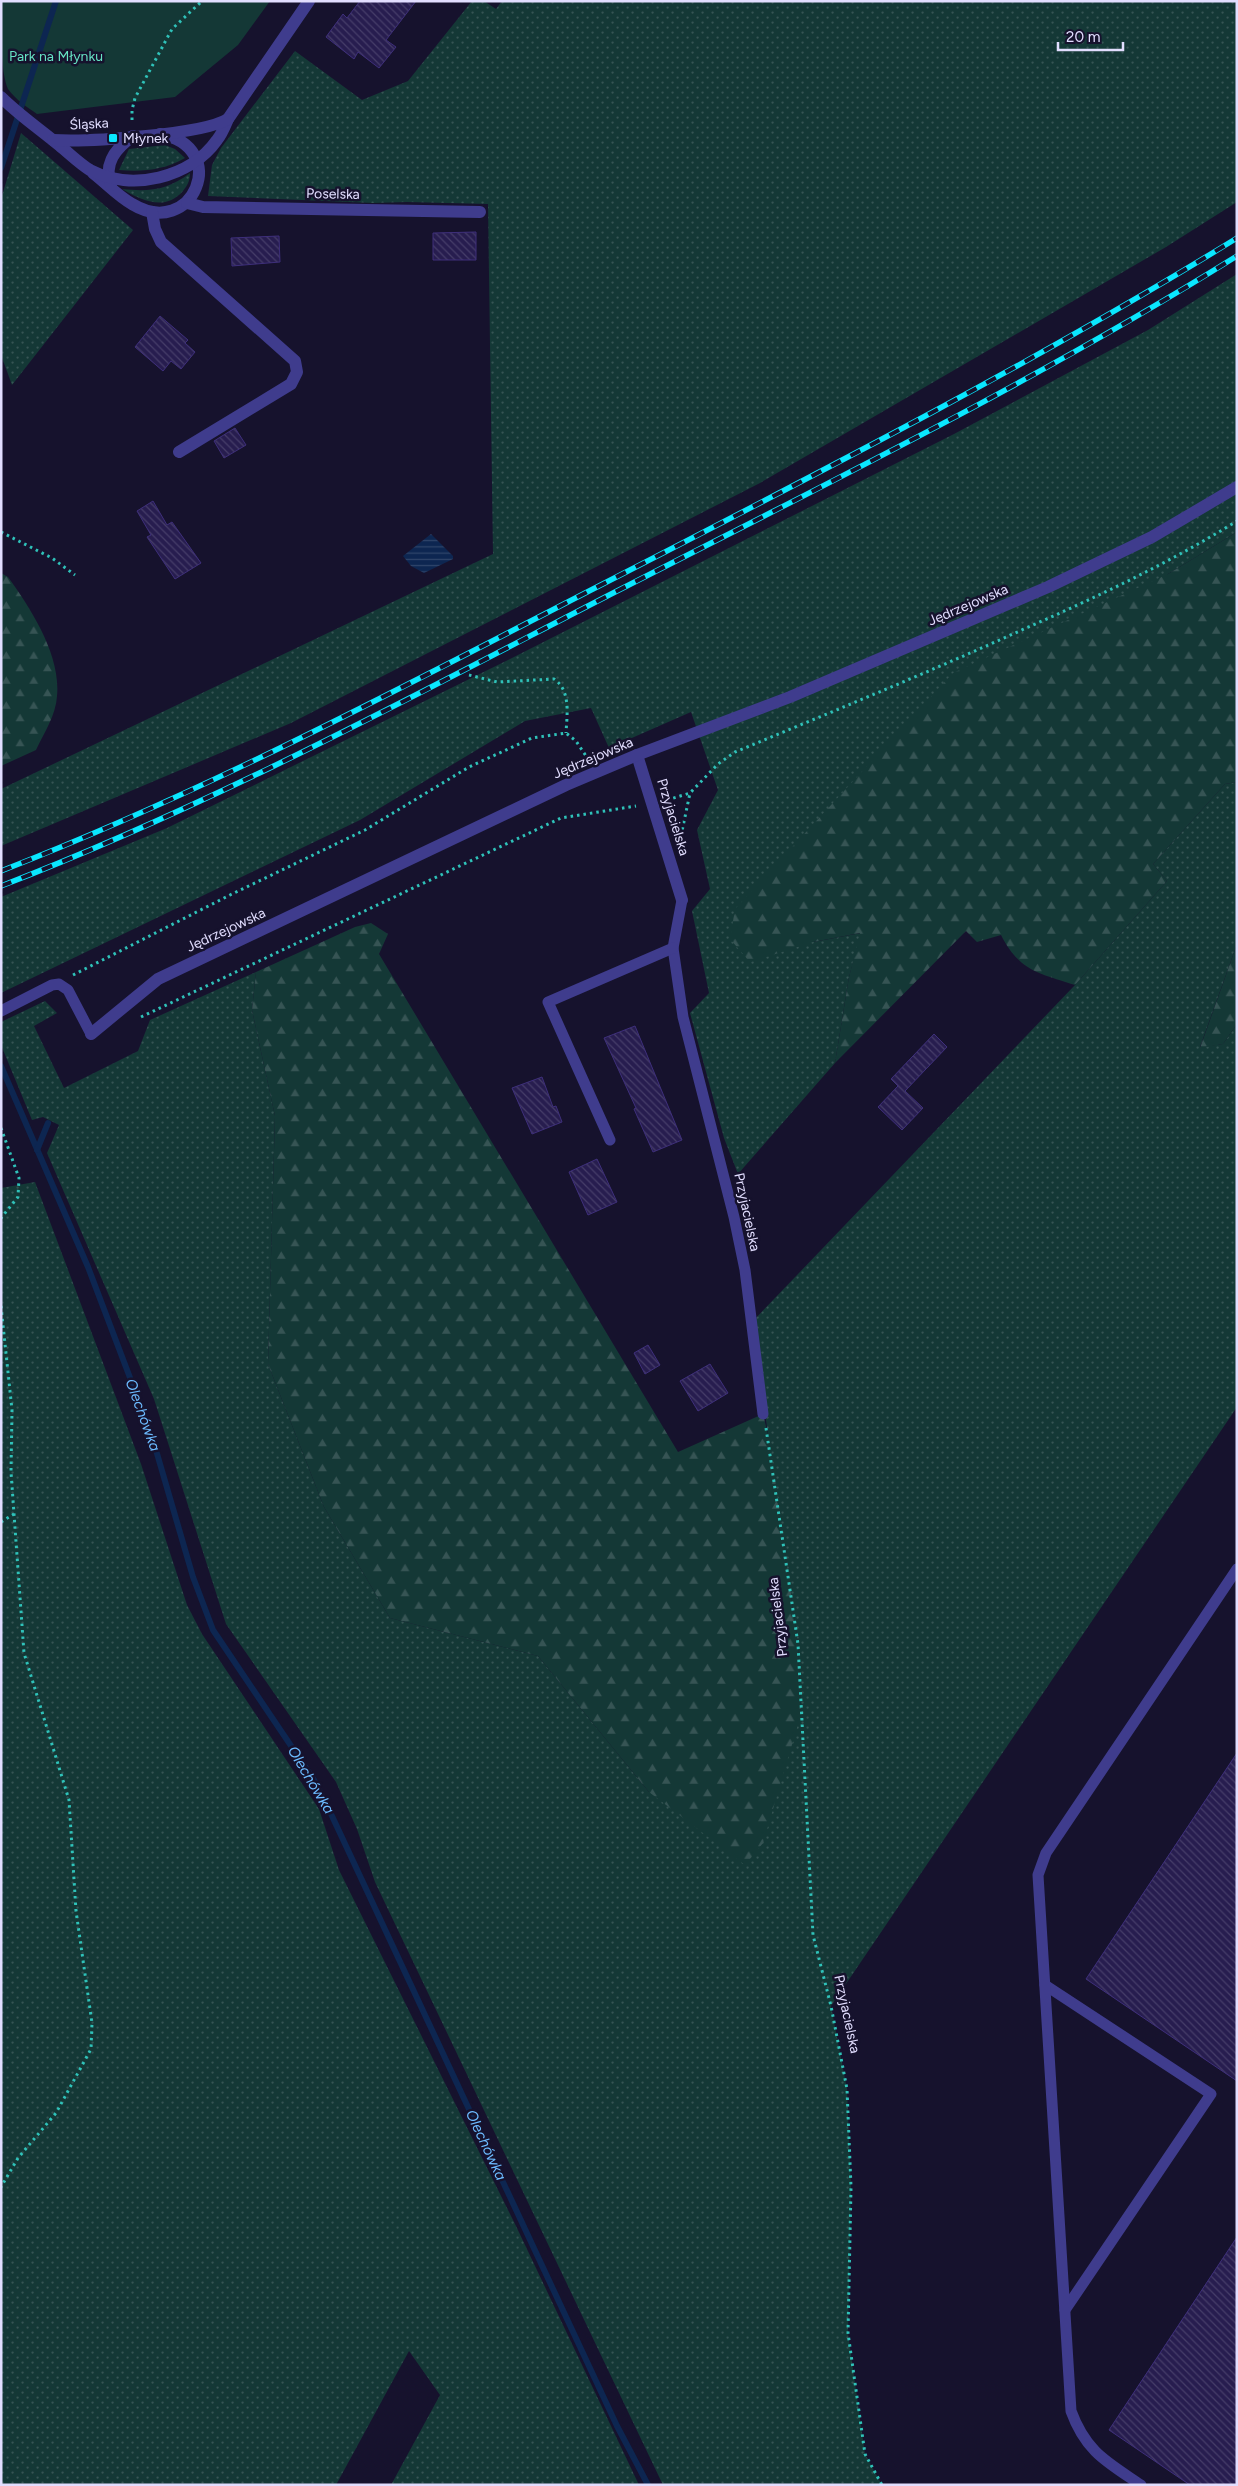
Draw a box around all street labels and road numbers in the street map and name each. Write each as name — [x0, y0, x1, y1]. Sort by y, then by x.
street label: Śląska — [69, 114, 109, 134]
street label: Poselska — [306, 185, 360, 203]
street label: Jędrzejowska — [925, 581, 1011, 629]
street label: Jędrzejowska — [550, 734, 636, 782]
street label: Przyjacielska — [653, 776, 693, 858]
street label: Jędrzejowska — [184, 904, 268, 956]
street label: Przyjacielska — [730, 1171, 764, 1253]
street label: Przyjacielska — [765, 1576, 791, 1658]
street label: Przyjacielska — [830, 1973, 864, 2055]

